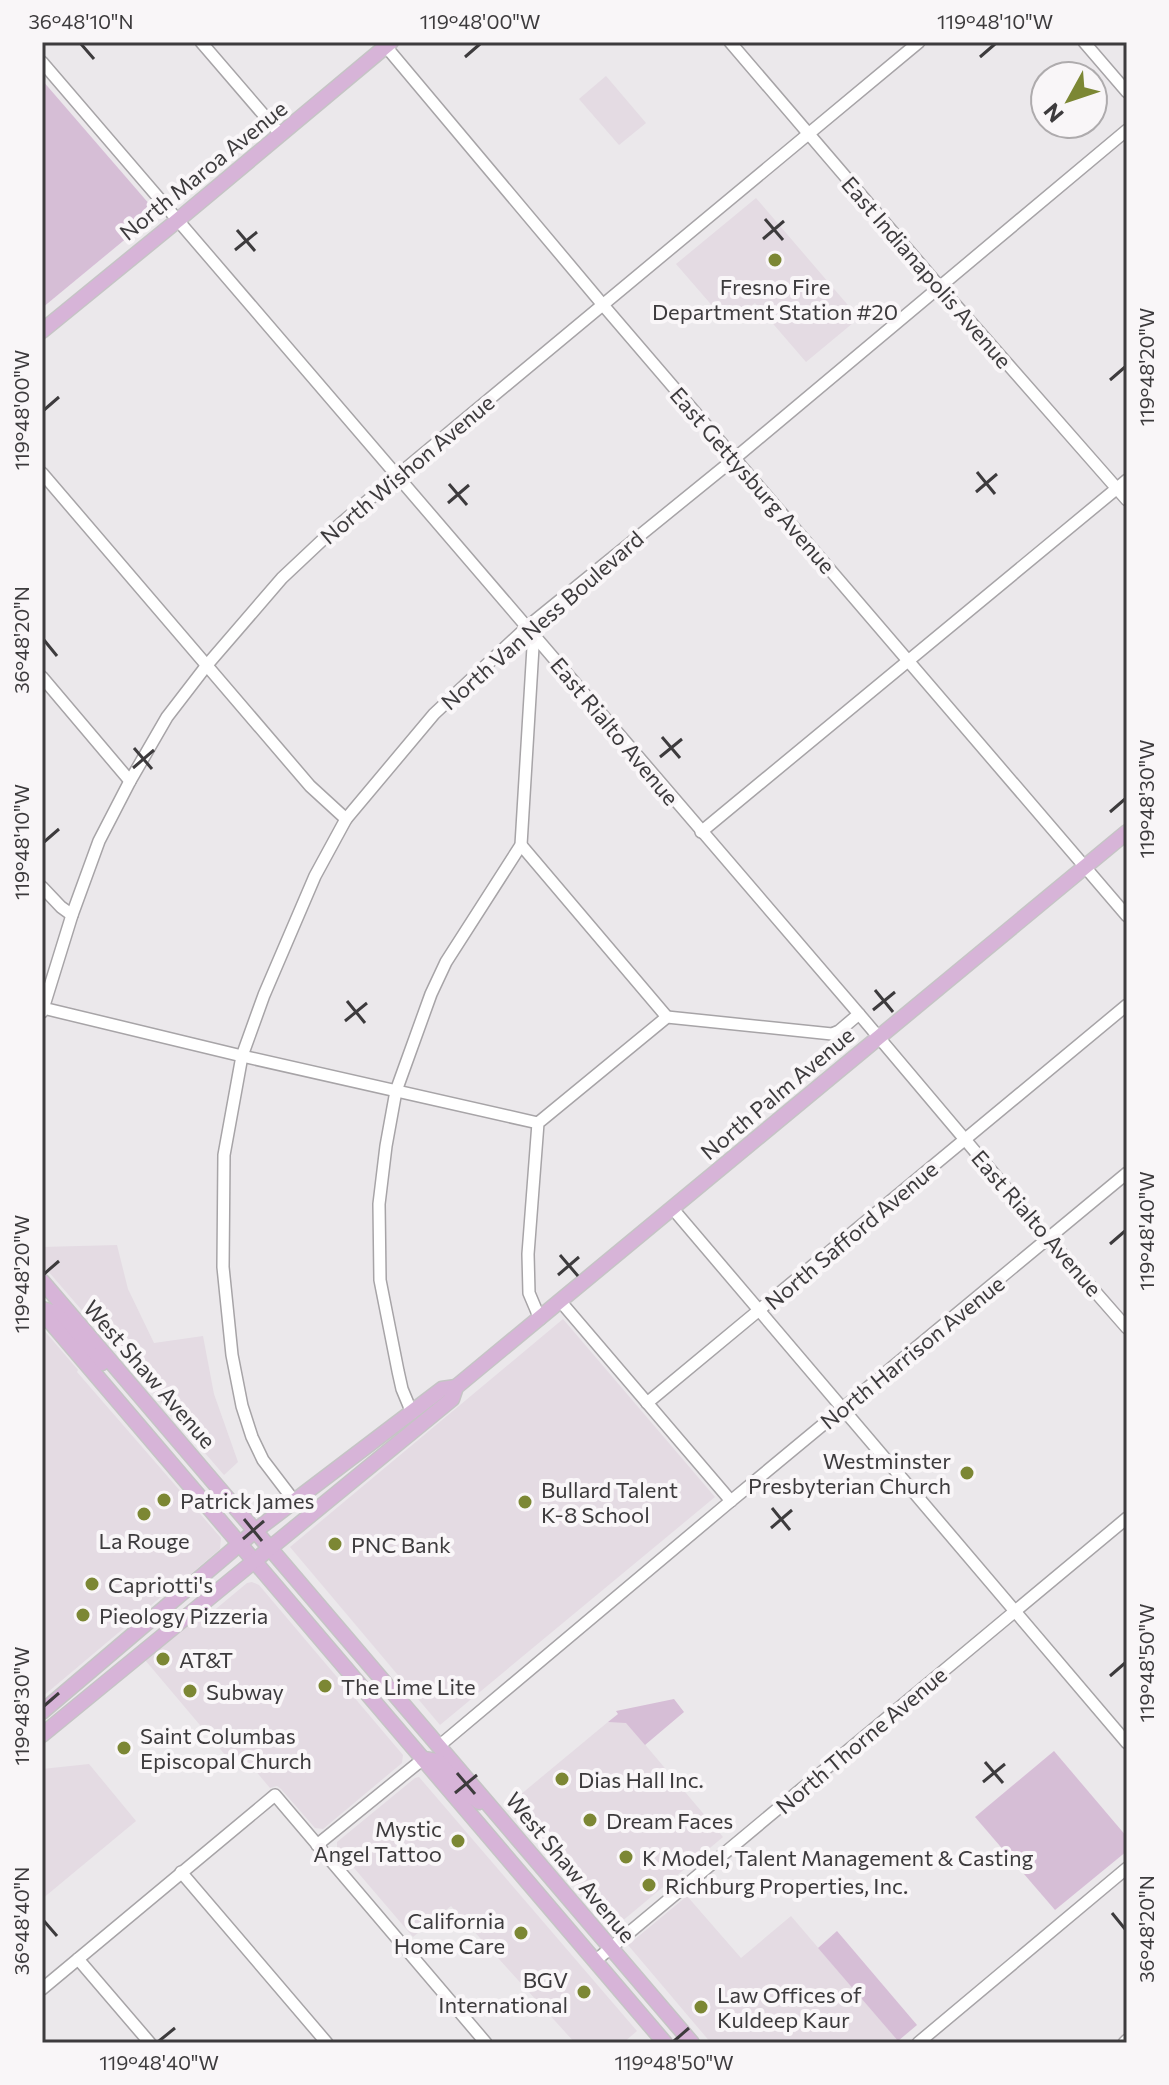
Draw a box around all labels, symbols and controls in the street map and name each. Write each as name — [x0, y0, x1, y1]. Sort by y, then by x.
text: 36°48'10"N — [28, 9, 134, 33]
text: 119°48'00"W — [420, 9, 540, 33]
text: 119°48'10"W — [937, 9, 1053, 33]
north arrow — [1029, 60, 1109, 140]
street label: North Maroa Avenue — [114, 94, 292, 246]
text: N — [1038, 98, 1069, 128]
street label: East Indianapolis Avenue — [836, 171, 1018, 373]
marker: Fresno Fire Department Station #20 — [766, 251, 784, 269]
place label: Fresno Fire Department Station #20 — [652, 273, 898, 325]
text: 119°48'20"W — [1134, 308, 1158, 426]
text: 119°48'00"W — [9, 350, 33, 470]
street label: East Gettysburg Avenue — [665, 381, 841, 579]
street label: North Wishon Avenue — [315, 388, 499, 550]
street label: North Van Ness Boulevard — [435, 525, 649, 715]
text: 36°48'20"N — [9, 586, 33, 694]
street label: East Rialto Avenue — [545, 652, 685, 810]
text: 119°48'30"W — [1134, 739, 1158, 859]
text: 119°48'10"W — [9, 784, 33, 900]
street label: North Palm Avenue — [695, 1021, 859, 1165]
street label: East Rialto Avenue — [966, 1144, 1108, 1302]
street label: North Safford Avenue — [759, 1155, 943, 1315]
text: 119°48'40"W — [1134, 1171, 1158, 1291]
text: 119°48'20"W — [9, 1215, 33, 1333]
street label: North Harrison Avenue — [815, 1269, 1009, 1435]
street label: West Shaw Avenue — [78, 1294, 222, 1454]
place label: Westminster Presbyterian Church — [748, 1447, 951, 1499]
marker: Westminster Presbyterian Church — [958, 1464, 976, 1482]
place label: Bullard Talent K-8 School — [541, 1476, 678, 1528]
place label: Patrick James — [180, 1487, 315, 1514]
marker: Patrick James — [155, 1491, 173, 1509]
marker: Bullard Talent K-8 School — [516, 1493, 534, 1511]
marker: La Rouge — [135, 1505, 153, 1523]
place label: La Rouge — [98, 1527, 190, 1554]
place label: PNC Bank — [351, 1531, 451, 1558]
marker: PNC Bank — [326, 1535, 344, 1553]
place label: Capriotti's — [108, 1571, 213, 1598]
marker: Capriotti's — [83, 1575, 101, 1593]
place label: Pieology Pizzeria — [99, 1602, 268, 1629]
text: 119°48'50"W — [1134, 1603, 1158, 1723]
marker: Pieology Pizzeria — [74, 1606, 92, 1624]
text: 119°48'30"W — [9, 1646, 33, 1766]
place label: AT&T — [179, 1646, 233, 1673]
marker: AT&T — [154, 1650, 172, 1668]
street label: North Thorne Avenue — [770, 1661, 952, 1819]
place label: The Lime Lite — [341, 1673, 476, 1700]
marker: The Lime Lite — [316, 1677, 334, 1695]
place label: Subway — [206, 1678, 284, 1705]
marker: Subway — [181, 1682, 199, 1700]
place label: Saint Columbas Episcopal Church — [140, 1722, 312, 1774]
marker: Saint Columbas Episcopal Church — [115, 1739, 133, 1757]
place label: Dias Hall Inc. — [578, 1766, 704, 1793]
marker: Dias Hall Inc. — [553, 1770, 571, 1788]
street label: West Shaw Avenue — [500, 1786, 642, 1948]
place label: Dream Faces — [606, 1807, 733, 1834]
marker: Dream Faces — [581, 1811, 599, 1829]
place label: Mystic Angel Tattoo — [313, 1815, 442, 1867]
marker: Mystic Angel Tattoo — [449, 1832, 467, 1850]
place label: K Model, Talent Management & Casting — [642, 1844, 1034, 1871]
marker: K Model, Talent Management & Casting — [617, 1848, 635, 1866]
text: 36°48'40"N — [9, 1867, 33, 1975]
place label: Richburg Properties, Inc. — [665, 1872, 908, 1899]
text: 36°48'20"N — [1134, 1875, 1158, 1983]
marker: Richburg Properties, Inc. — [640, 1876, 658, 1894]
place label: California Home Care — [394, 1907, 505, 1959]
marker: California Home Care — [512, 1924, 530, 1942]
place label: BGV International — [438, 1966, 568, 2018]
place label: Law Offices of Kuldeep Kaur — [717, 1981, 862, 2033]
marker: BGV International — [575, 1983, 593, 2001]
marker: Law Offices of Kuldeep Kaur — [692, 1998, 710, 2016]
text: 119°48'40"W — [99, 2050, 219, 2074]
text: 119°48'50"W — [614, 2050, 734, 2074]

